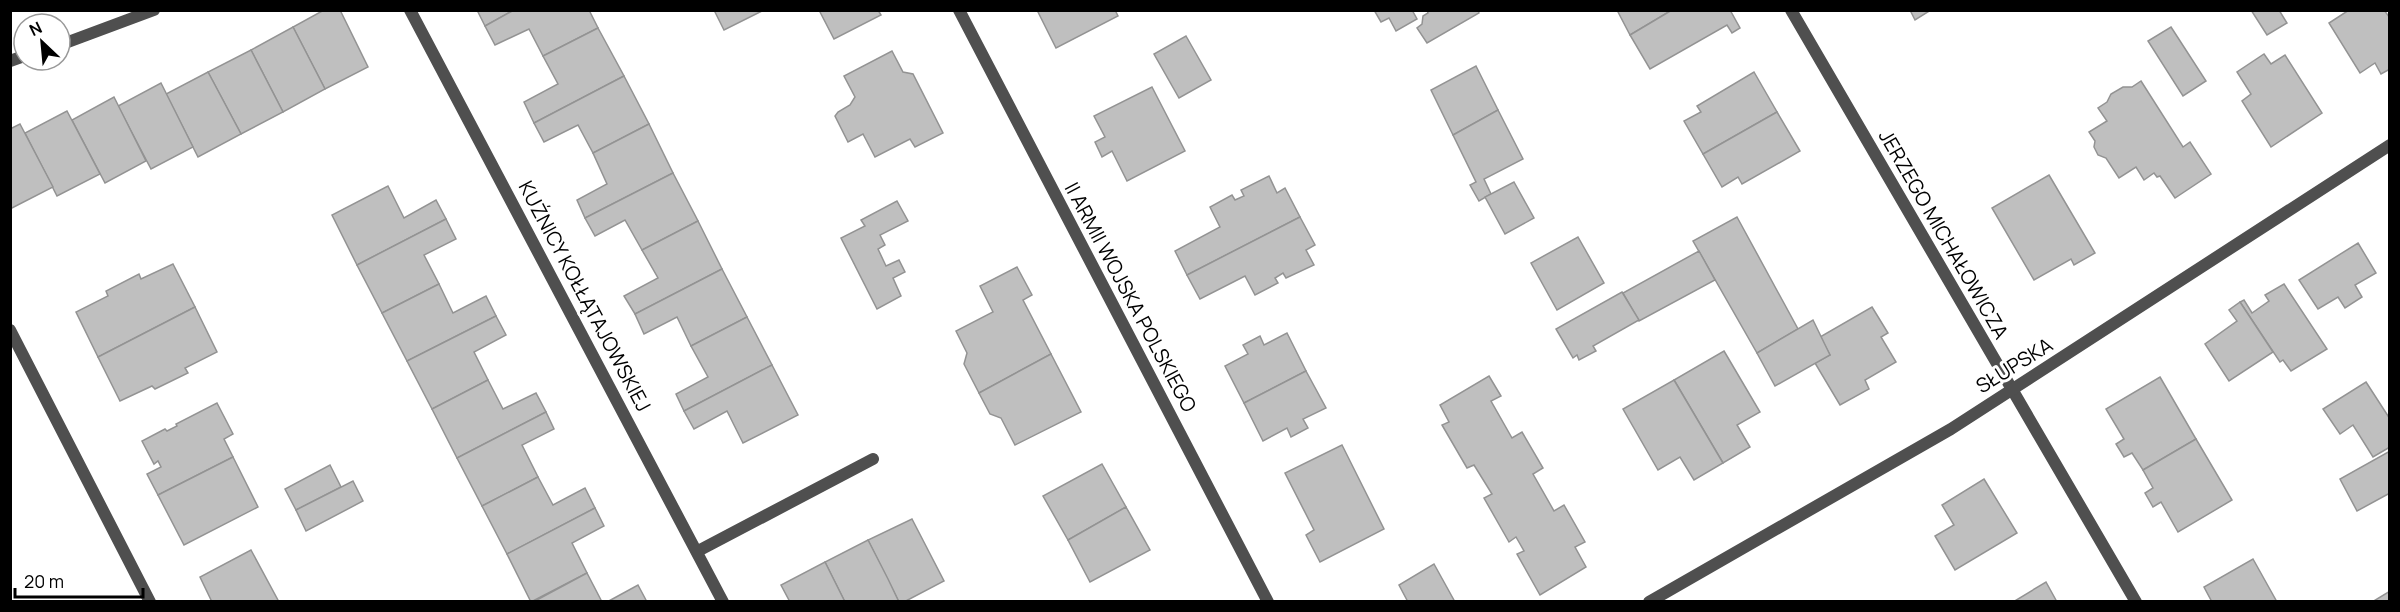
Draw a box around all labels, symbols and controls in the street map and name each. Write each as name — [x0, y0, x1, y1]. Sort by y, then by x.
north arrow — [12, 12, 72, 72]
text: N — [25, 16, 45, 41]
street label: JERZEGO MICHAŁOWICZA — [1873, 124, 2015, 344]
street label: KUŹNICY KOŁŁĄTAJOWSKIEJ — [513, 176, 657, 416]
street label: II ARMII WOJSKA POLSKIEGO — [1059, 177, 1203, 417]
street label: SŁUPSKA — [1971, 331, 2058, 399]
scale bar — [15, 561, 142, 599]
text: 20 m — [24, 569, 64, 593]

